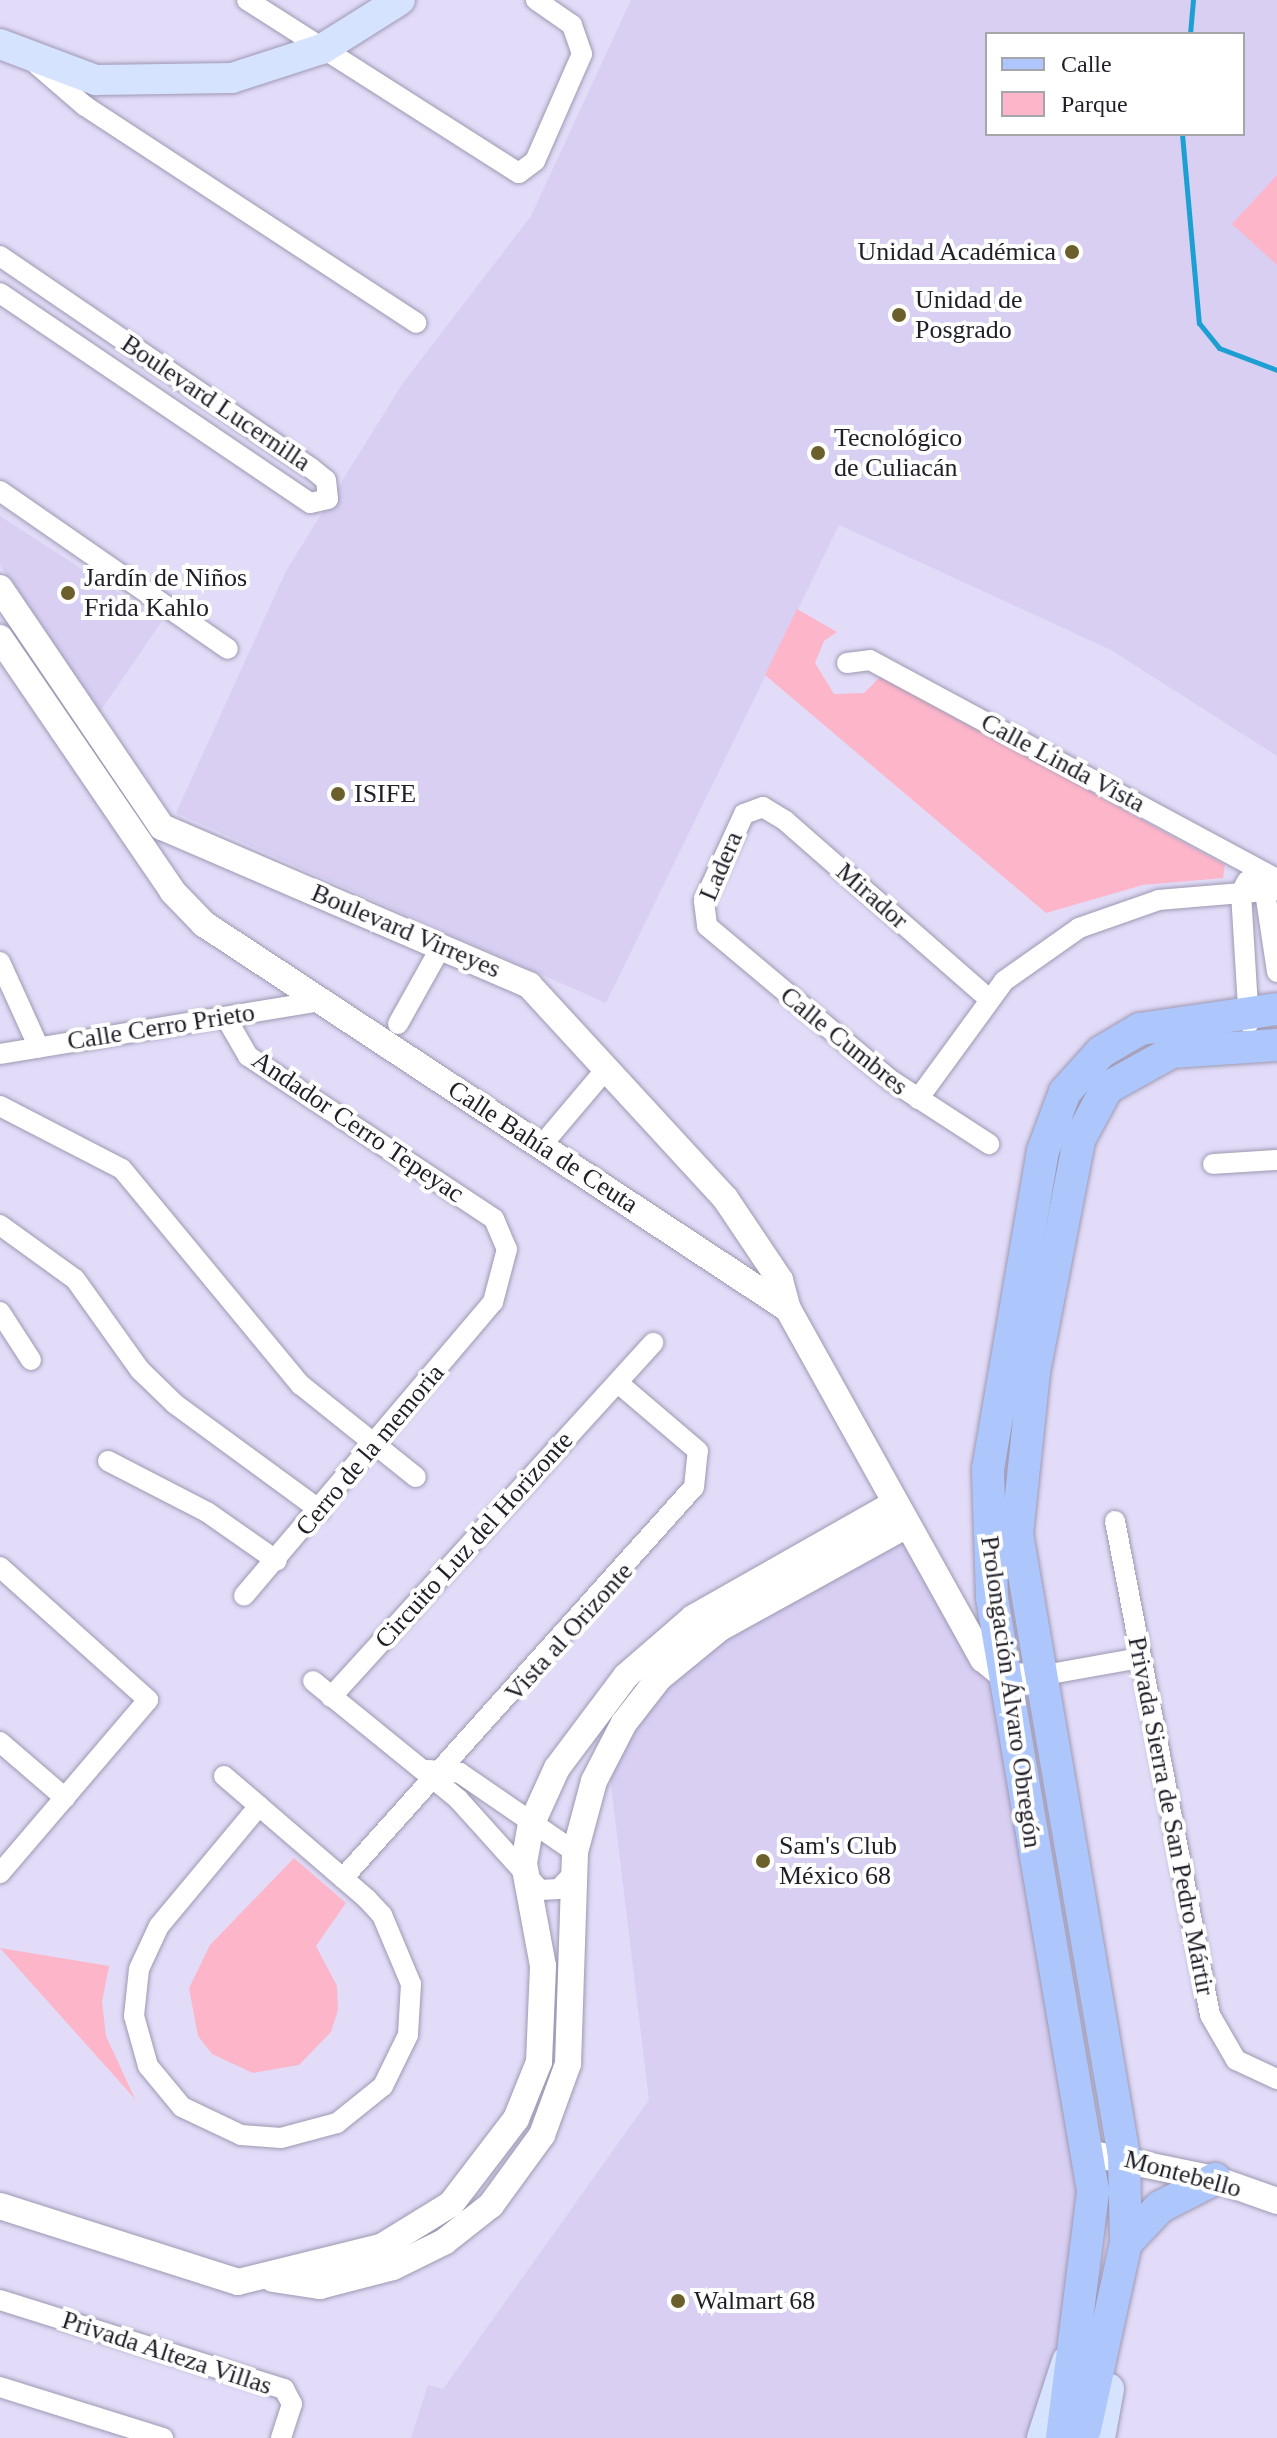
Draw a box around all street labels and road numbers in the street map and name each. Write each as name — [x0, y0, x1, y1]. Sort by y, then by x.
street label: Boulevard Lucernilla — [115, 328, 317, 478]
street label: Calle Linda Vista — [975, 707, 1151, 819]
street label: Ladera — [693, 827, 749, 905]
street label: Mirador — [830, 856, 914, 936]
street label: Boulevard Virreyes — [307, 877, 505, 985]
street label: Calle Cumbres — [774, 980, 914, 1102]
street label: Calle Cerro Prieto — [65, 997, 257, 1057]
street label: Andador Cerro Tepeyac — [246, 1044, 470, 1210]
street label: Calle Bahía de Ceuta — [442, 1074, 644, 1220]
street label: Cerro de la memoria — [289, 1358, 451, 1542]
street label: Circuito Luz del Horizonte — [368, 1425, 580, 1655]
street label: Prolongación Álvaro Obregón — [974, 1534, 1048, 1850]
street label: Vista al Orizonte — [499, 1556, 639, 1708]
street label: Privada Sierra de San Pedro Mártir — [1121, 1634, 1221, 1998]
street label: Montebello — [1121, 2143, 1245, 2205]
street label: Privada Alteza Villas — [57, 2304, 277, 2402]

